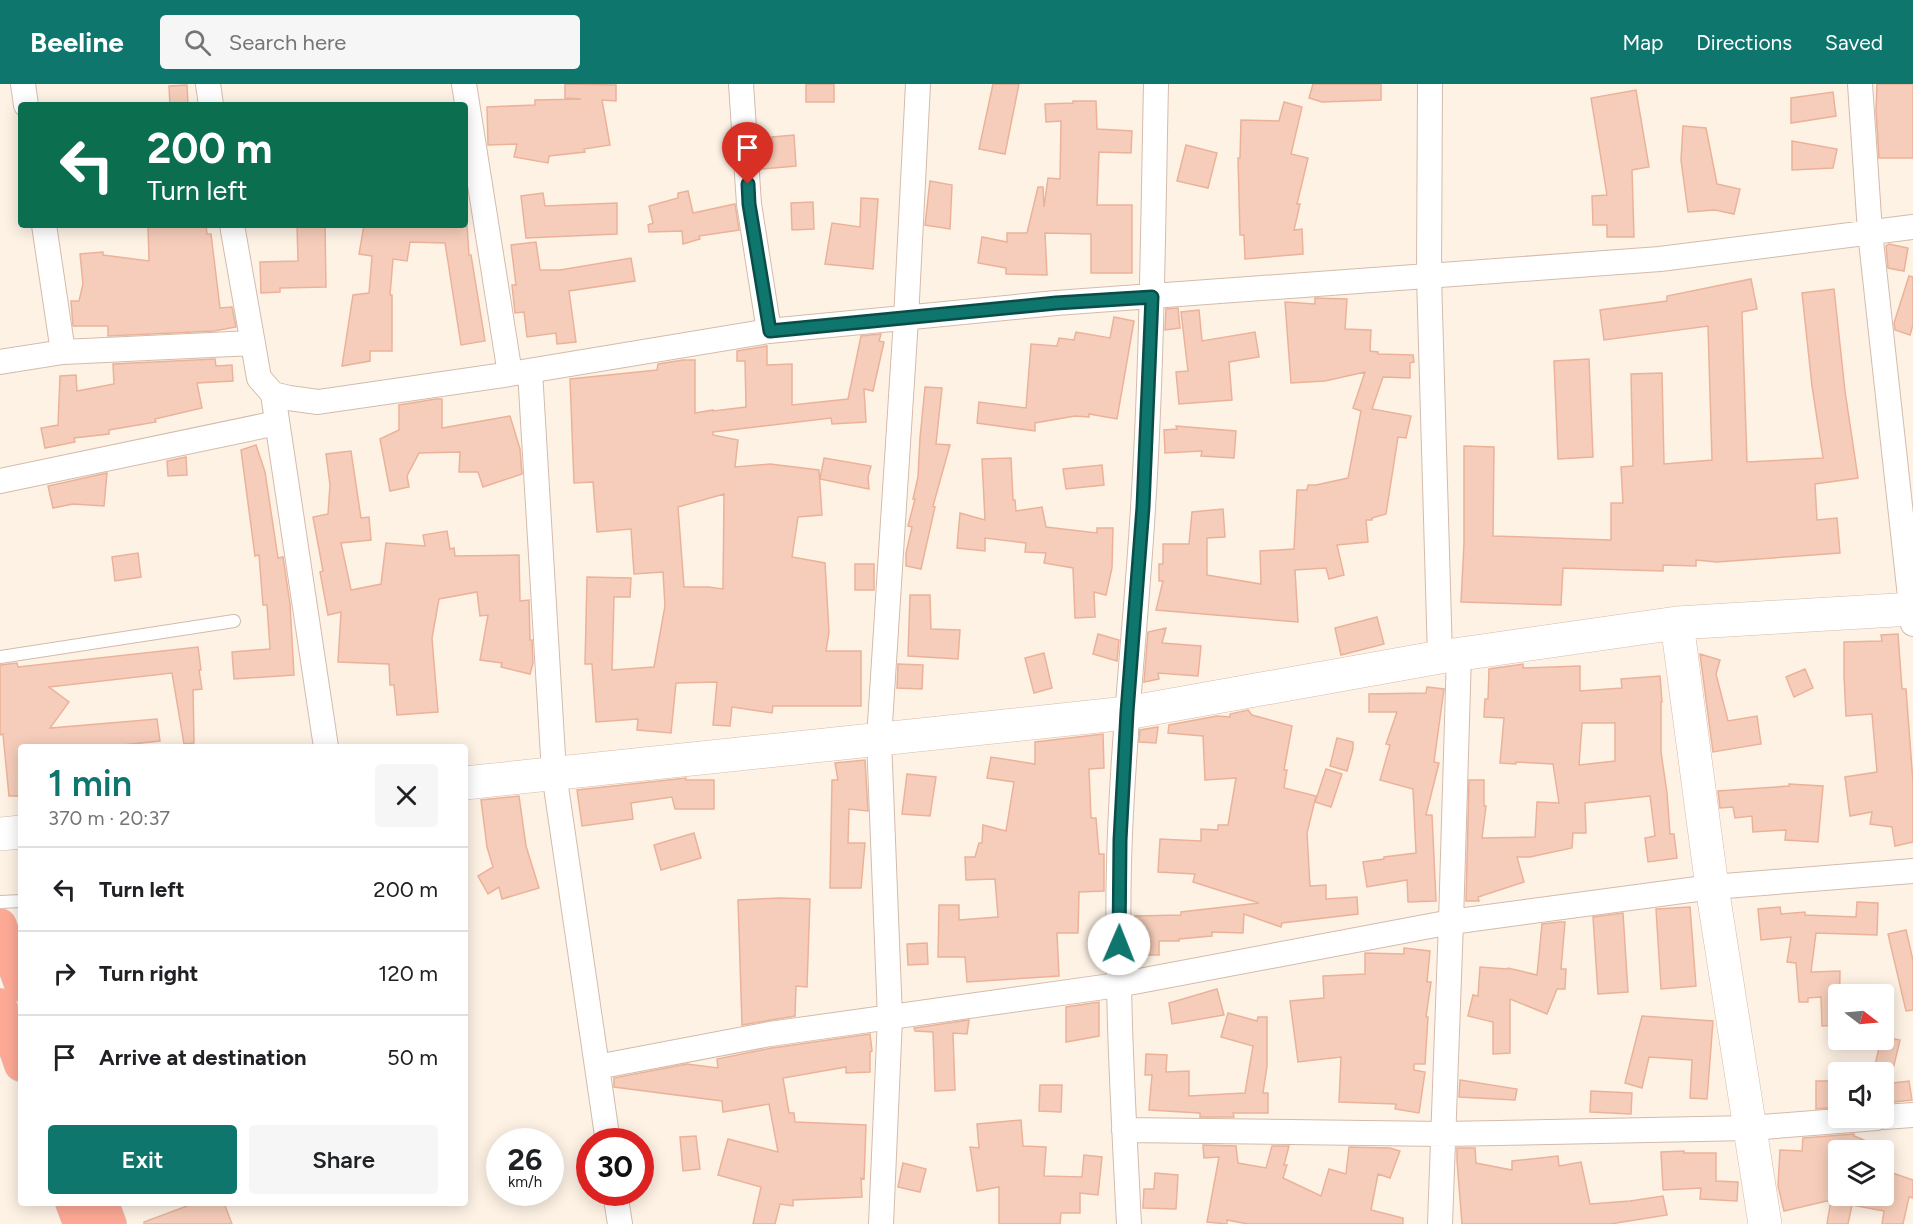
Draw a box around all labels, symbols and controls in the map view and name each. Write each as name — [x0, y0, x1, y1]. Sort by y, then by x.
search box — [160, 15, 580, 69]
text: Beeline — [30, 25, 124, 59]
icon: search — [181, 26, 214, 59]
text: Search here — [229, 29, 346, 56]
text: Map — [1622, 30, 1663, 55]
text: Directions — [1696, 30, 1792, 55]
text: Saved — [1825, 30, 1883, 55]
pin — [722, 122, 773, 184]
text: 200 m — [147, 123, 272, 174]
icon: left — [48, 126, 126, 204]
icon: arrive — [731, 131, 764, 164]
text: Turn left — [147, 174, 247, 207]
text: 1 min — [48, 762, 132, 805]
button: close — [375, 764, 438, 827]
text: 370 m · 20:37 — [48, 806, 170, 830]
icon: left — [48, 873, 81, 906]
text: Turn left — [99, 876, 185, 903]
text: 200 m — [373, 876, 438, 903]
position arrow — [1087, 912, 1151, 976]
icon: right — [48, 957, 81, 990]
text: Turn right — [99, 960, 198, 987]
text: 120 m — [378, 960, 438, 987]
north arrow — [1828, 984, 1894, 1050]
map controls — [1828, 984, 1894, 1206]
icon: arrive — [48, 1041, 81, 1074]
text: Arrive at destination — [99, 1044, 307, 1071]
text: 50 m — [387, 1044, 438, 1071]
button: sound — [1828, 1062, 1894, 1128]
button: Exit — [48, 1125, 237, 1194]
button: Share — [249, 1125, 438, 1194]
speed limit sign: 30 — [576, 1128, 654, 1206]
button: layers — [1828, 1140, 1894, 1206]
text: 26 — [508, 1141, 542, 1178]
text: km/h — [508, 1173, 542, 1191]

